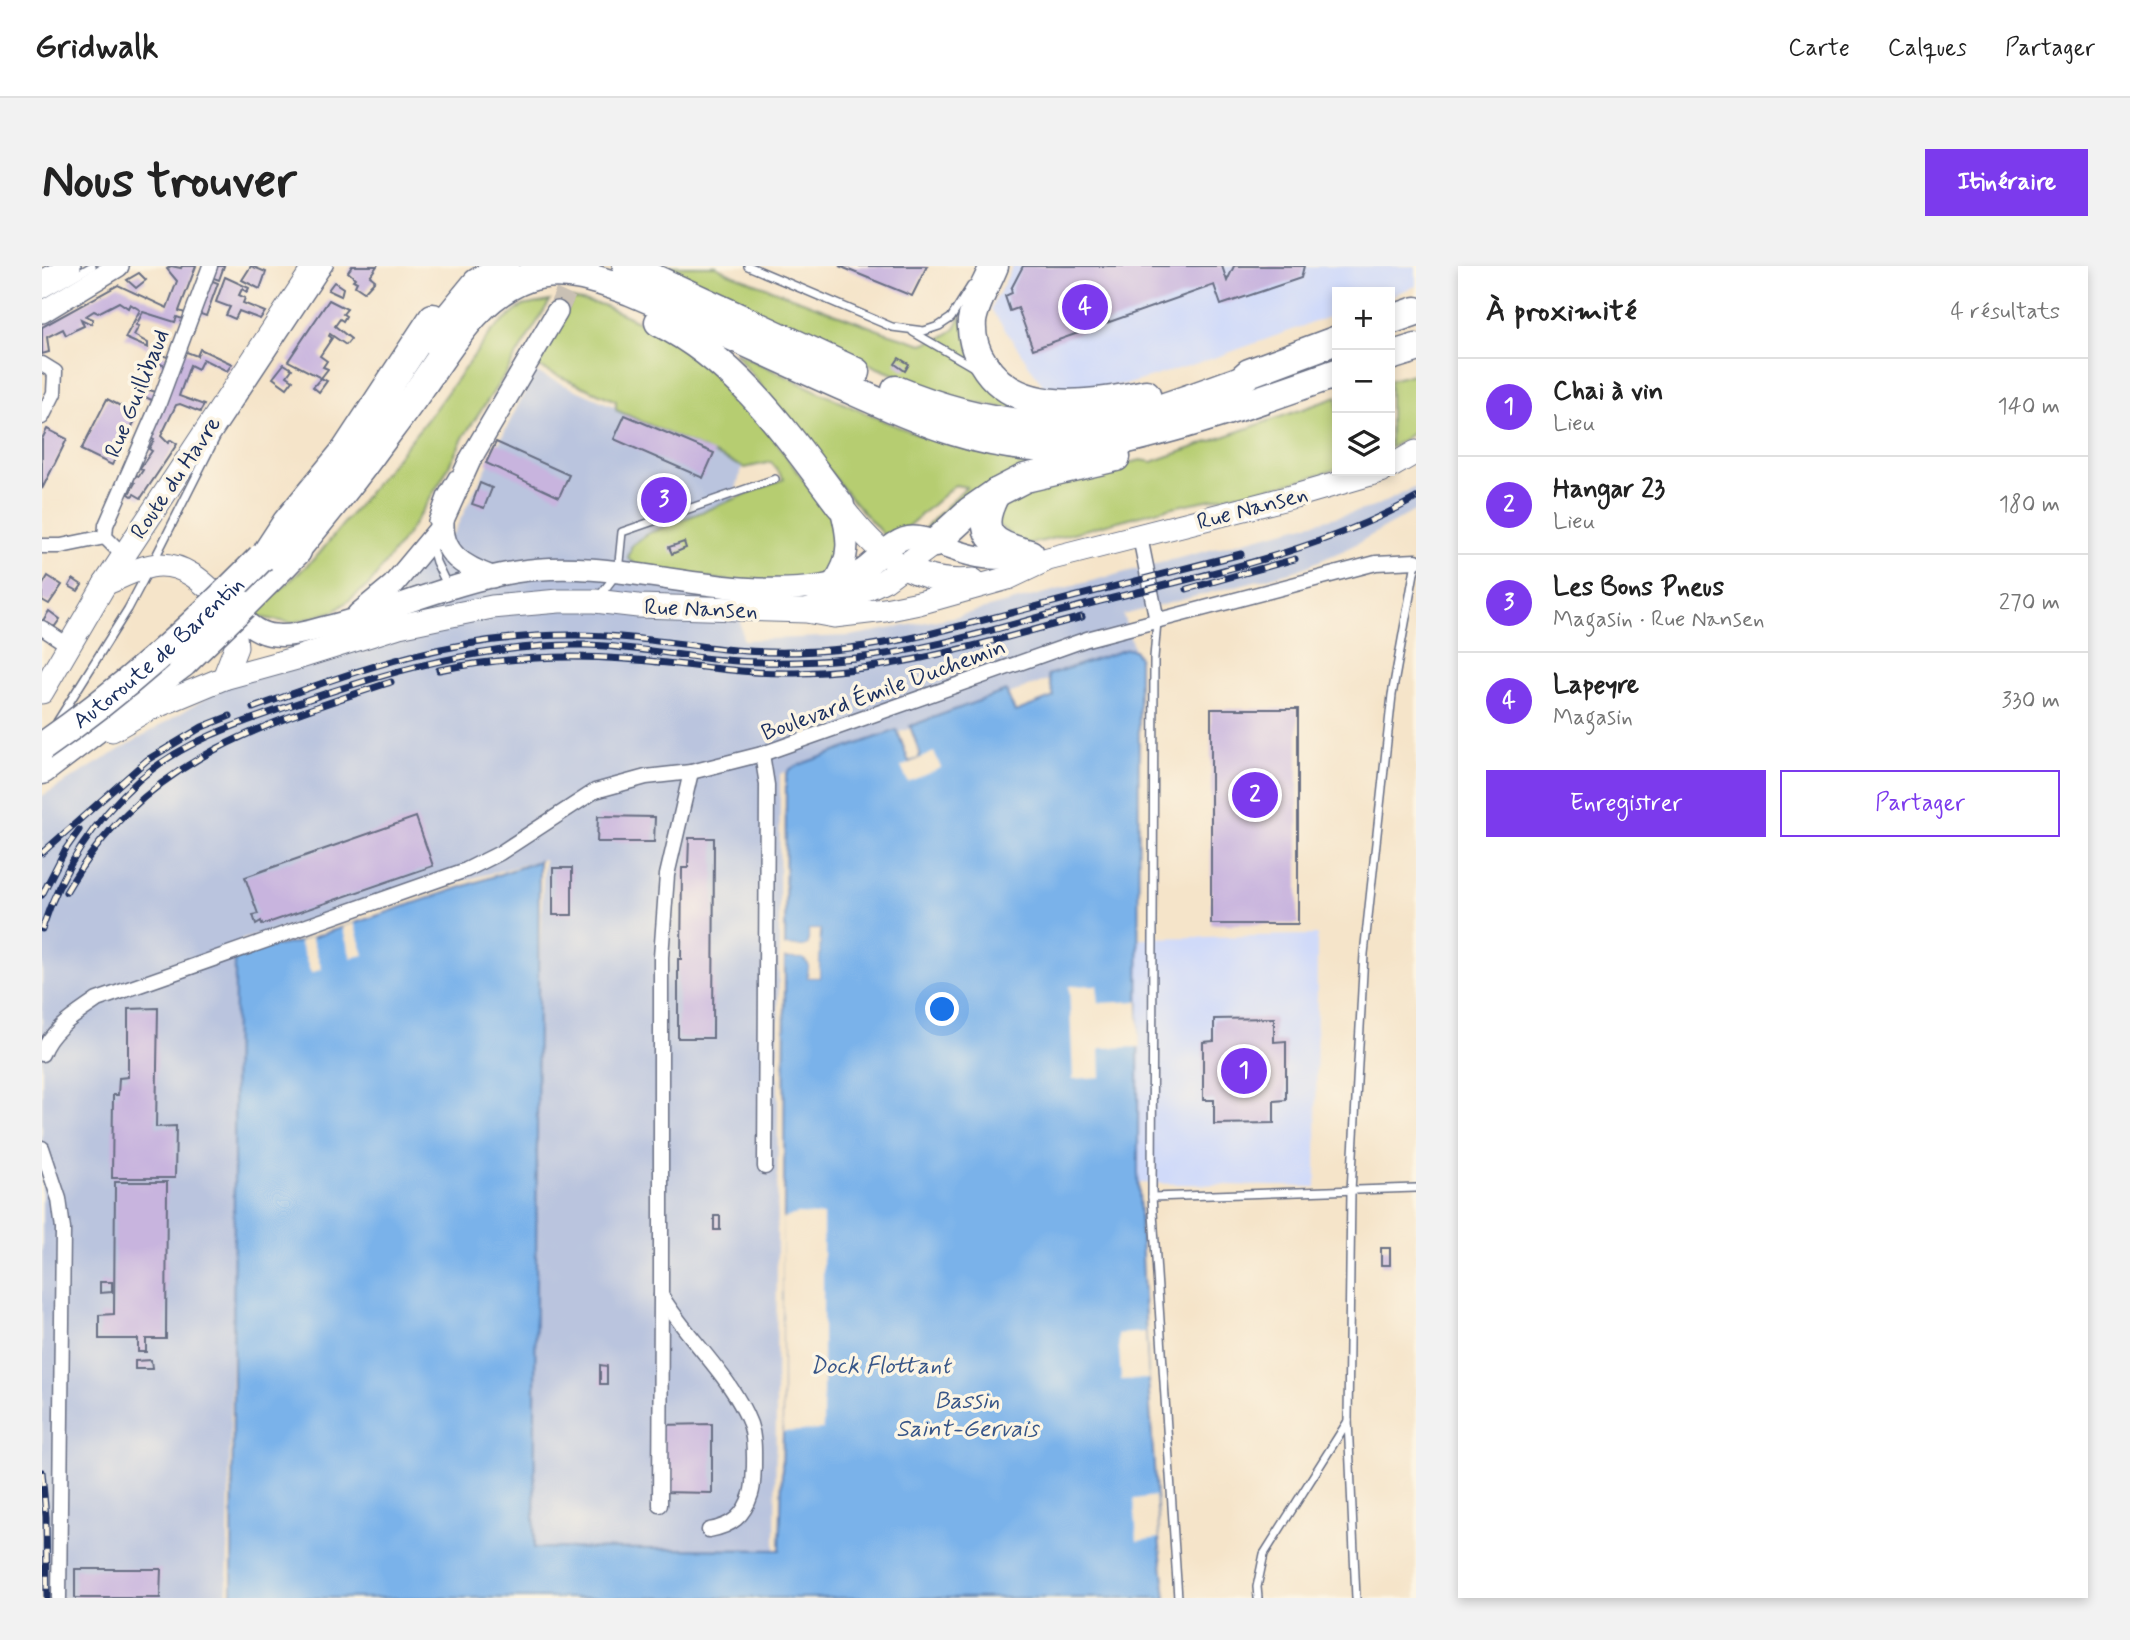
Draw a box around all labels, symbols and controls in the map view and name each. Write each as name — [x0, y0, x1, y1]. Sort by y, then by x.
text: Gridwalk — [35, 26, 159, 70]
text: Carte — [1788, 33, 1850, 64]
text: Calques — [1888, 33, 1967, 64]
text: Partager — [2005, 33, 2095, 64]
button: Itinéraire — [1925, 149, 2088, 216]
text: Nous trouver — [42, 150, 297, 215]
pin: 4 — [1062, 281, 1108, 333]
map controls — [1332, 287, 1395, 476]
button: + — [1332, 287, 1395, 350]
text: À proximité — [1486, 292, 1637, 331]
text: 4 résultats — [1950, 297, 2060, 327]
street label: Rue Guillibaud — [99, 325, 177, 462]
button: − — [1332, 350, 1395, 413]
text: Chai à vin — [1553, 375, 1663, 409]
text: 1 — [1504, 392, 1514, 422]
text: 140 m — [1997, 392, 2060, 422]
text: Lieu — [1553, 409, 1595, 439]
street label: Route du Havre — [124, 411, 229, 545]
button: layers — [1332, 413, 1395, 476]
text: Hangar 23 — [1553, 473, 1665, 507]
pin: 3 — [641, 474, 687, 526]
street label: Rue Nansen — [1194, 480, 1311, 538]
text: 2 — [1503, 490, 1515, 520]
text: 180 m — [1999, 490, 2060, 520]
text: Lieu — [1553, 507, 1595, 537]
street label: Autoroute de Barentin — [67, 570, 251, 737]
text: Les Bons Pneus — [1553, 571, 1724, 605]
text: 3 — [1504, 588, 1514, 618]
text: 270 m — [1999, 588, 2060, 618]
street label: Rue Nansen — [644, 593, 758, 627]
text: Magasin · Rue Nansen — [1553, 605, 1765, 635]
street label: Boulevard Émile Duchemin — [757, 632, 1010, 749]
text: Lapeyre — [1553, 669, 1639, 703]
text: 4 — [1502, 686, 1516, 716]
text: 330 m — [2002, 686, 2060, 716]
text: Magasin — [1553, 703, 1633, 733]
pin: 2 — [1232, 769, 1278, 821]
button: Enregistrer — [1486, 770, 1766, 837]
button: Partager — [1780, 770, 2060, 837]
your location — [925, 992, 959, 1026]
pin: 1 — [1221, 1045, 1267, 1097]
water label: Dock Flottant — [810, 1351, 952, 1382]
water label: Bassin Saint-Gervais — [896, 1386, 1040, 1445]

